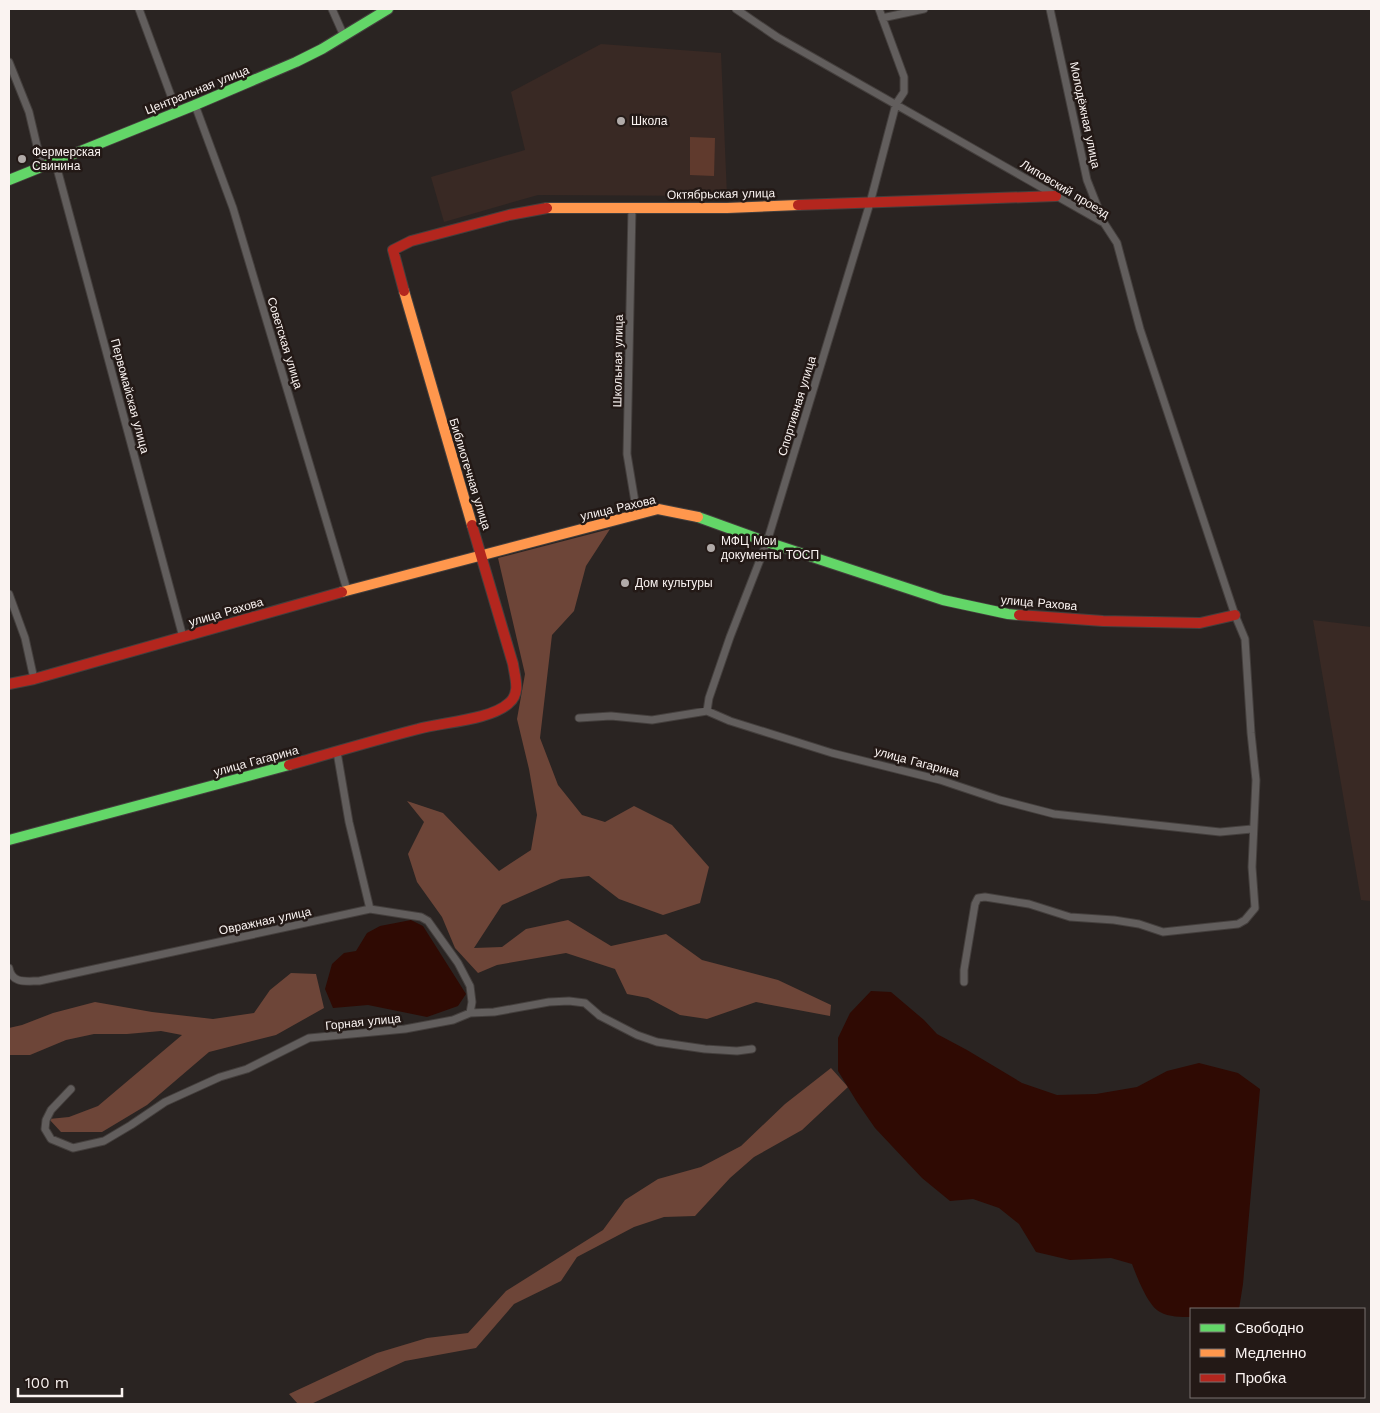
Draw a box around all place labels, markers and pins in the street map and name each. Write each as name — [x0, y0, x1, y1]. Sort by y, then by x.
place label: Школа — [631, 114, 668, 128]
marker: Школа — [615, 115, 627, 127]
place label: Фермерская Свинина — [32, 145, 101, 173]
marker: Фермерская Свинина — [16, 153, 28, 165]
place label: МФЦ Мои документы ТОСП — [721, 534, 819, 562]
marker: МФЦ Мои документы ТОСП — [705, 542, 717, 554]
place label: Дом культуры — [635, 576, 713, 590]
marker: Дом культуры — [619, 577, 631, 589]

